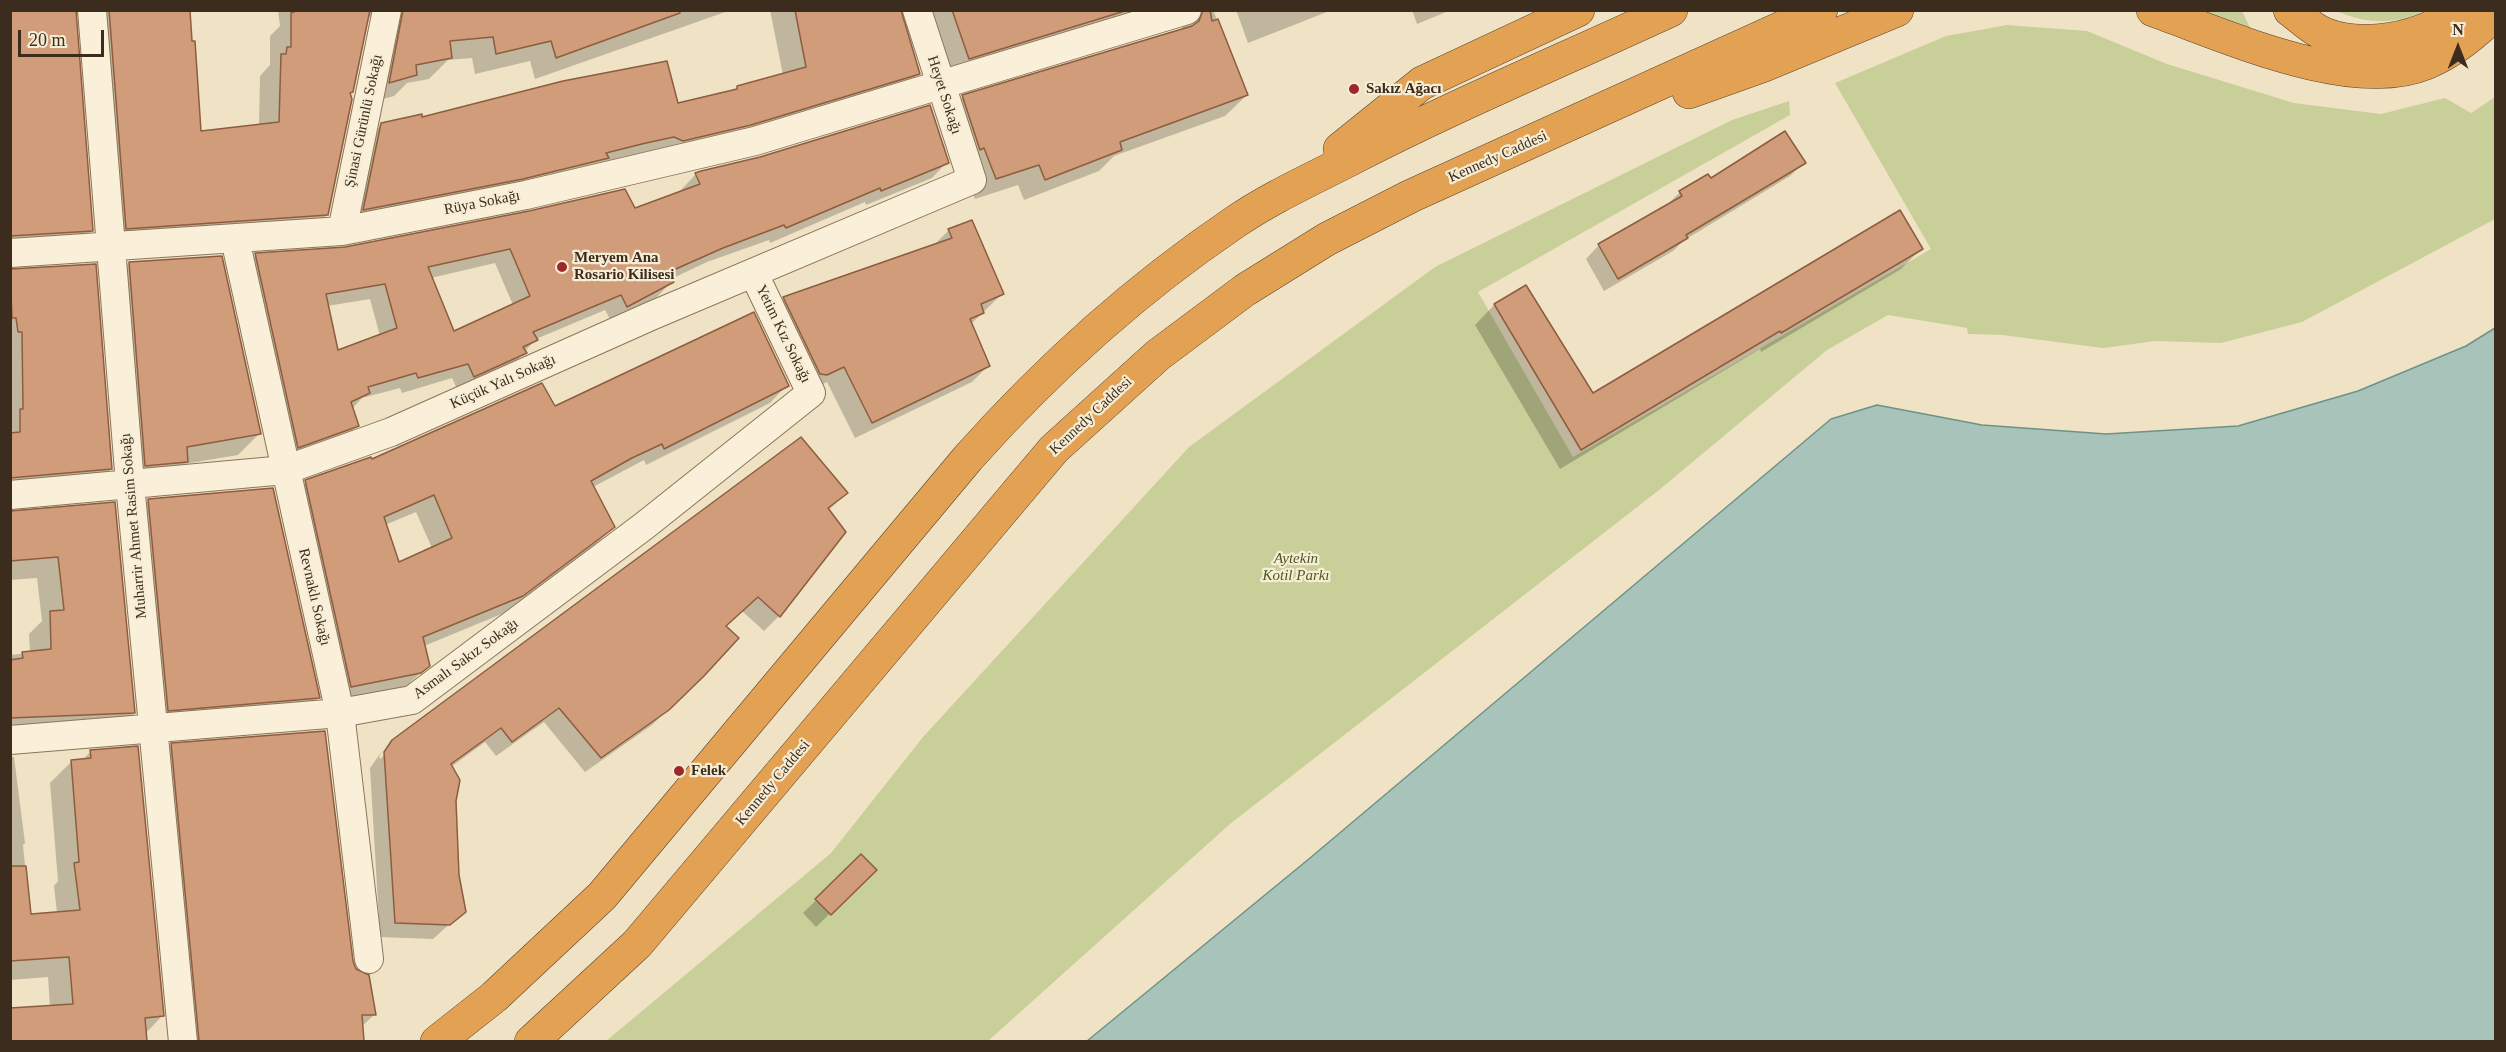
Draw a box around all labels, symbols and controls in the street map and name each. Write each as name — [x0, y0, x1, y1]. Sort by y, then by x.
scale bar — [21, 18, 106, 56]
north arrow — [2428, 18, 2488, 78]
text: N — [2452, 21, 2464, 38]
text: 20 m — [29, 30, 66, 50]
street label: Şinasi Gürünlü Sokağı — [341, 53, 387, 189]
street label: Heyet Sokağı — [923, 54, 965, 136]
place label: Sakız Ağacı — [1366, 80, 1441, 98]
marker: Sakız Ağacı — [1347, 82, 1361, 96]
street label: Kennedy Caddesi — [1446, 127, 1550, 187]
street label: Rüya Sokağı — [442, 187, 522, 219]
place label: Meryem Ana Rosario Kilisesi — [574, 249, 674, 284]
marker: Meryem Ana Rosario Kilisesi — [555, 260, 569, 274]
street label: Yetim Kız Sokağı — [751, 282, 815, 386]
street label: Küçük Yalı Sokağı — [448, 351, 558, 413]
street label: Kennedy Caddesi — [1046, 373, 1136, 459]
street label: Muharrir Ahmet Rasim Sokağı — [117, 432, 151, 620]
street label: Revnaklı Sokağı — [294, 546, 334, 648]
park label: Aytekin Kotil Parkı — [1262, 550, 1330, 585]
street label: Asmalı Sakız Sokağı — [410, 615, 522, 703]
street label: Kennedy Caddesi — [732, 737, 814, 829]
place label: Felek — [691, 762, 726, 780]
marker: Felek — [672, 764, 686, 778]

